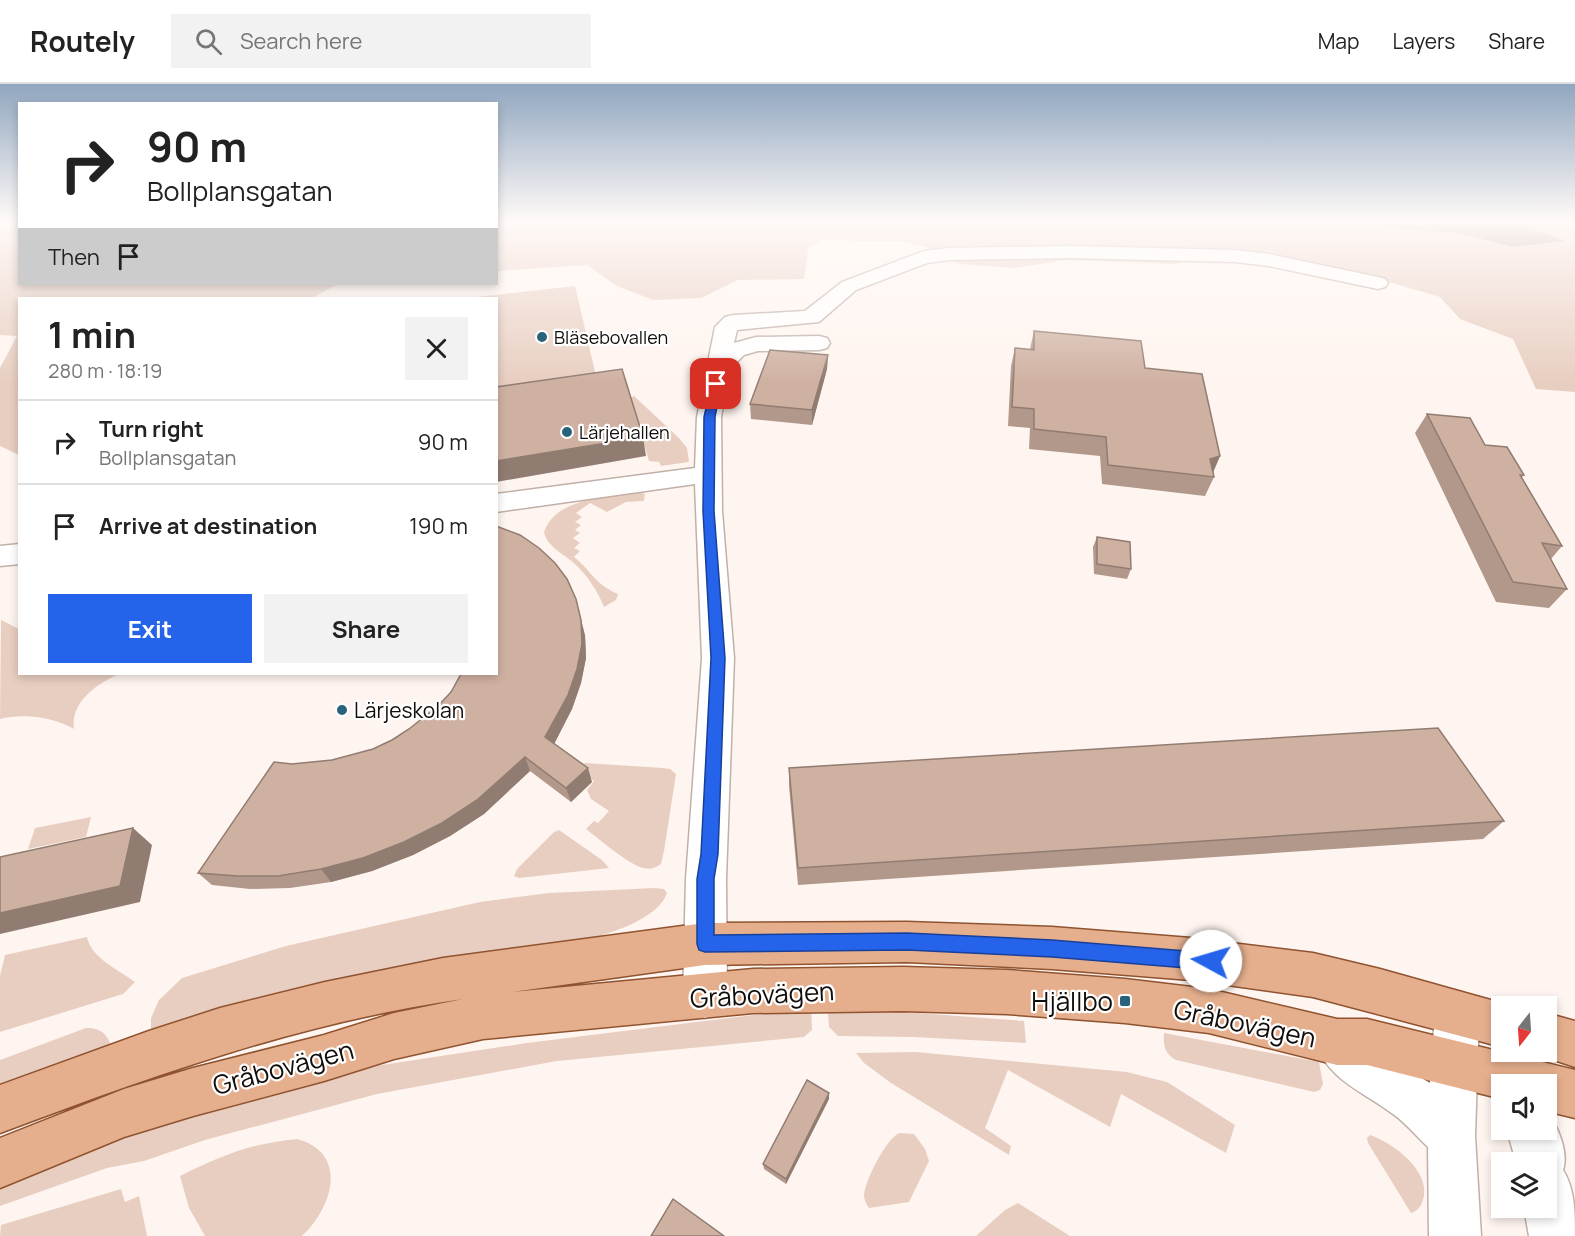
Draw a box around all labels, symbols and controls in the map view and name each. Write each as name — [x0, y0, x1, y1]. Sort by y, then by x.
search box — [171, 14, 591, 68]
text: Routely — [30, 22, 135, 60]
icon: search — [192, 25, 225, 58]
text: Search here — [240, 26, 362, 56]
text: Map — [1318, 27, 1359, 55]
text: Layers — [1392, 27, 1455, 55]
text: Share — [1488, 27, 1545, 55]
text: 90 m — [147, 117, 247, 175]
icon: right — [48, 126, 126, 204]
text: Bollplansgatan — [147, 172, 332, 209]
icon: arrive — [112, 240, 145, 273]
text: Then — [48, 242, 100, 272]
text: 1 min — [48, 310, 136, 359]
button: close — [405, 317, 468, 380]
place label: Bläsebovallen — [554, 325, 668, 349]
marker: Bläsebovallen — [535, 330, 549, 344]
text: 280 m · 18:19 — [48, 357, 162, 384]
pin — [690, 358, 741, 409]
icon: arrive — [699, 367, 732, 400]
text: Turn right — [99, 414, 204, 444]
place label: Lärjehallen — [579, 420, 670, 444]
marker: Lärjehallen — [560, 425, 574, 439]
icon: right — [48, 426, 81, 459]
text: 90 m — [418, 427, 468, 457]
text: Bollplansgatan — [99, 444, 236, 471]
icon: arrive — [48, 510, 81, 543]
text: Arrive at destination — [99, 511, 317, 541]
text: 190 m — [409, 511, 468, 541]
button: Exit — [48, 594, 252, 663]
button: Share — [264, 594, 468, 663]
place label: Lärjeskolan — [354, 696, 464, 724]
marker: Lärjeskolan — [335, 703, 349, 717]
position arrow — [1179, 929, 1243, 993]
street label: Gråbovägen — [689, 972, 835, 1016]
place label: Hjällbo — [1031, 983, 1113, 1019]
street label: Gråbovägen — [1171, 990, 1319, 1056]
marker: Hjällbo — [1118, 994, 1132, 1008]
north arrow — [1491, 996, 1557, 1062]
map controls — [1491, 996, 1557, 1218]
street label: Gråbovägen — [209, 1031, 357, 1103]
button: sound — [1491, 1074, 1557, 1140]
button: layers — [1491, 1152, 1557, 1218]

